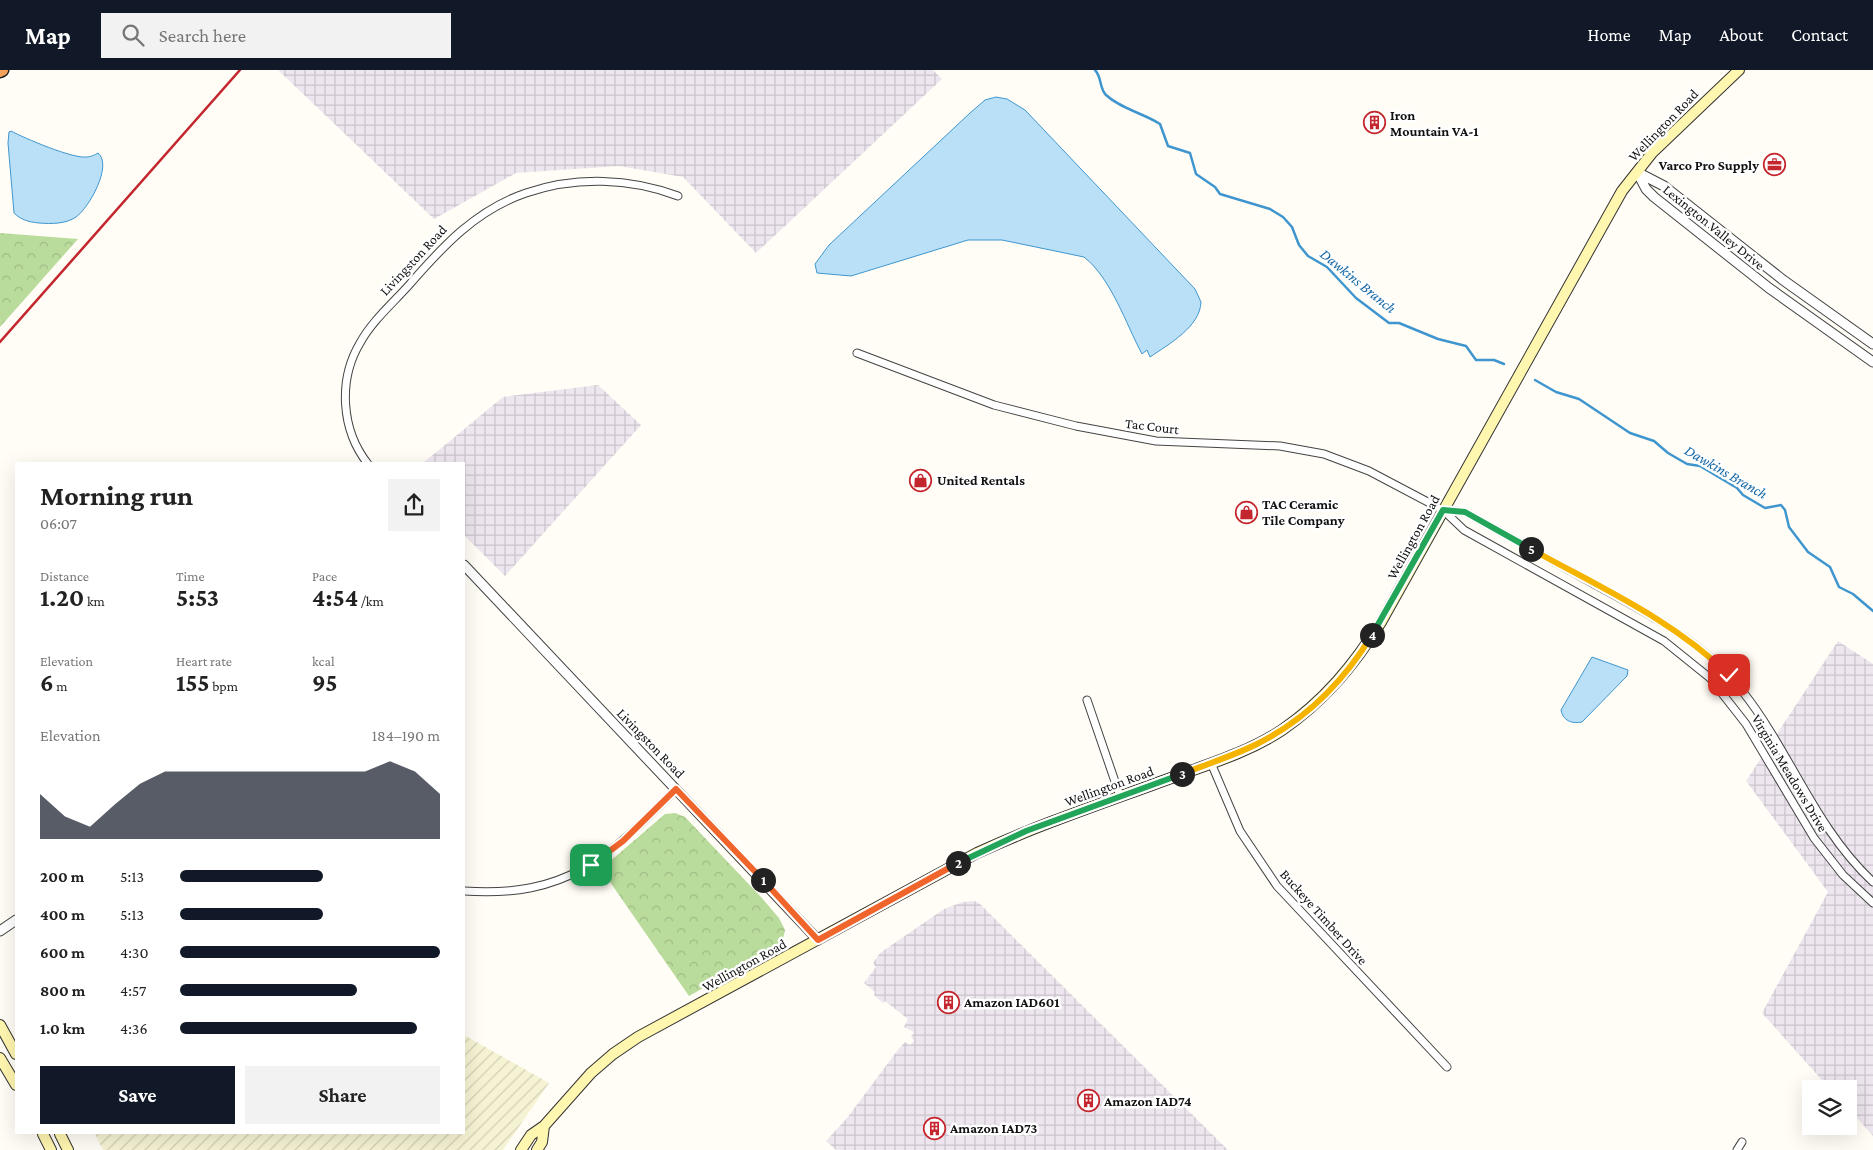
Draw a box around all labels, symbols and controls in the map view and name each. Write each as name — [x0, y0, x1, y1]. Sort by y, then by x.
search box — [101, 13, 451, 58]
icon: search — [119, 21, 147, 49]
text: Map — [25, 22, 71, 49]
text: Search here — [159, 25, 246, 46]
text: Home — [1588, 25, 1631, 45]
text: Map — [1659, 25, 1691, 45]
text: About — [1719, 25, 1763, 45]
text: Contact — [1791, 25, 1848, 45]
street label: Wellington Road — [1625, 85, 1702, 164]
place label: Iron Mountain VA-1 — [1390, 107, 1479, 139]
building icon: Iron Mountain VA-1 — [1362, 111, 1386, 135]
office icon: Varco Pro Supply — [1763, 153, 1787, 177]
place label: Varco Pro Supply — [1658, 157, 1759, 173]
street label: Lexington Valley Drive — [1660, 181, 1768, 273]
street label: Livingston Road — [376, 221, 450, 299]
water label: Dawkins Branch — [1317, 246, 1399, 316]
street label: Tac Court — [1124, 415, 1180, 437]
water label: Dawkins Branch — [1682, 442, 1770, 502]
shop icon: United Rentals — [909, 468, 933, 492]
place label: United Rentals — [937, 472, 1025, 488]
button: share — [388, 479, 440, 531]
text: Morning run — [40, 480, 193, 511]
street label: Wellington Road — [1383, 492, 1443, 582]
place label: TAC Ceramic Tile Company — [1262, 496, 1345, 528]
shop icon: TAC Ceramic Tile Company — [1234, 500, 1258, 524]
text: 06:07 — [40, 515, 77, 532]
pin: 5 — [1518, 536, 1544, 562]
text: 5 — [1528, 541, 1535, 557]
text: Distance — [40, 568, 89, 584]
text: Time — [176, 568, 205, 584]
text: Pace — [312, 568, 337, 584]
text: 1.20 — [40, 584, 84, 611]
text: 5:53 — [176, 584, 219, 611]
text: 4:54 — [312, 584, 358, 611]
text: km — [84, 593, 105, 609]
text: /km — [358, 593, 384, 609]
pin: 4 — [1360, 622, 1384, 648]
text: 4 — [1369, 627, 1376, 643]
text: Elevation — [40, 653, 93, 669]
text: Heart rate — [176, 653, 232, 669]
text: kcal — [312, 653, 335, 669]
pin — [1708, 654, 1750, 696]
icon: check — [1715, 661, 1743, 689]
text: 6 — [40, 669, 54, 696]
text: 155 — [176, 669, 210, 696]
text: 95 — [312, 669, 338, 696]
text: m — [54, 678, 68, 694]
text: bpm — [210, 678, 238, 694]
street label: Livingston Road — [614, 705, 689, 782]
street label: Virginia Meadows Drive — [1749, 711, 1831, 835]
text: Elevation — [40, 727, 101, 744]
text: 184–190 m — [372, 727, 440, 744]
street label: Wellington Road — [1062, 762, 1156, 810]
pin: 3 — [1170, 762, 1194, 786]
text: 3 — [1179, 766, 1186, 782]
pin — [570, 844, 612, 886]
pin: 2 — [946, 850, 970, 876]
icon: arrive — [577, 851, 605, 879]
text: 2 — [955, 855, 962, 871]
street label: Buckeye Timber Drive — [1277, 866, 1371, 968]
text: 200 m — [40, 868, 84, 885]
text: 5:13 — [120, 868, 144, 885]
pin: 1 — [750, 868, 776, 892]
text: 1 — [761, 872, 766, 888]
text: 400 m — [40, 906, 85, 923]
text: 5:13 — [120, 906, 144, 923]
street label: Wellington Road — [699, 935, 789, 995]
text: 600 m — [40, 944, 85, 961]
text: 4:30 — [120, 944, 148, 961]
text: 800 m — [40, 982, 85, 999]
text: 4:57 — [120, 982, 146, 999]
building icon: Amazon IAD601 — [936, 990, 960, 1014]
place label: Amazon IAD601 — [963, 994, 1060, 1010]
text: 1.0 km — [40, 1020, 85, 1037]
text: 4:36 — [120, 1020, 148, 1037]
button: Save — [40, 1066, 235, 1124]
button: Share — [245, 1066, 440, 1124]
map controls — [1802, 1080, 1857, 1135]
button: layers — [1802, 1080, 1857, 1135]
building icon: Amazon IAD74 — [1076, 1089, 1100, 1113]
place label: Amazon IAD74 — [1103, 1093, 1192, 1109]
building icon: Amazon IAD73 — [922, 1116, 946, 1140]
place label: Amazon IAD73 — [949, 1120, 1038, 1136]

